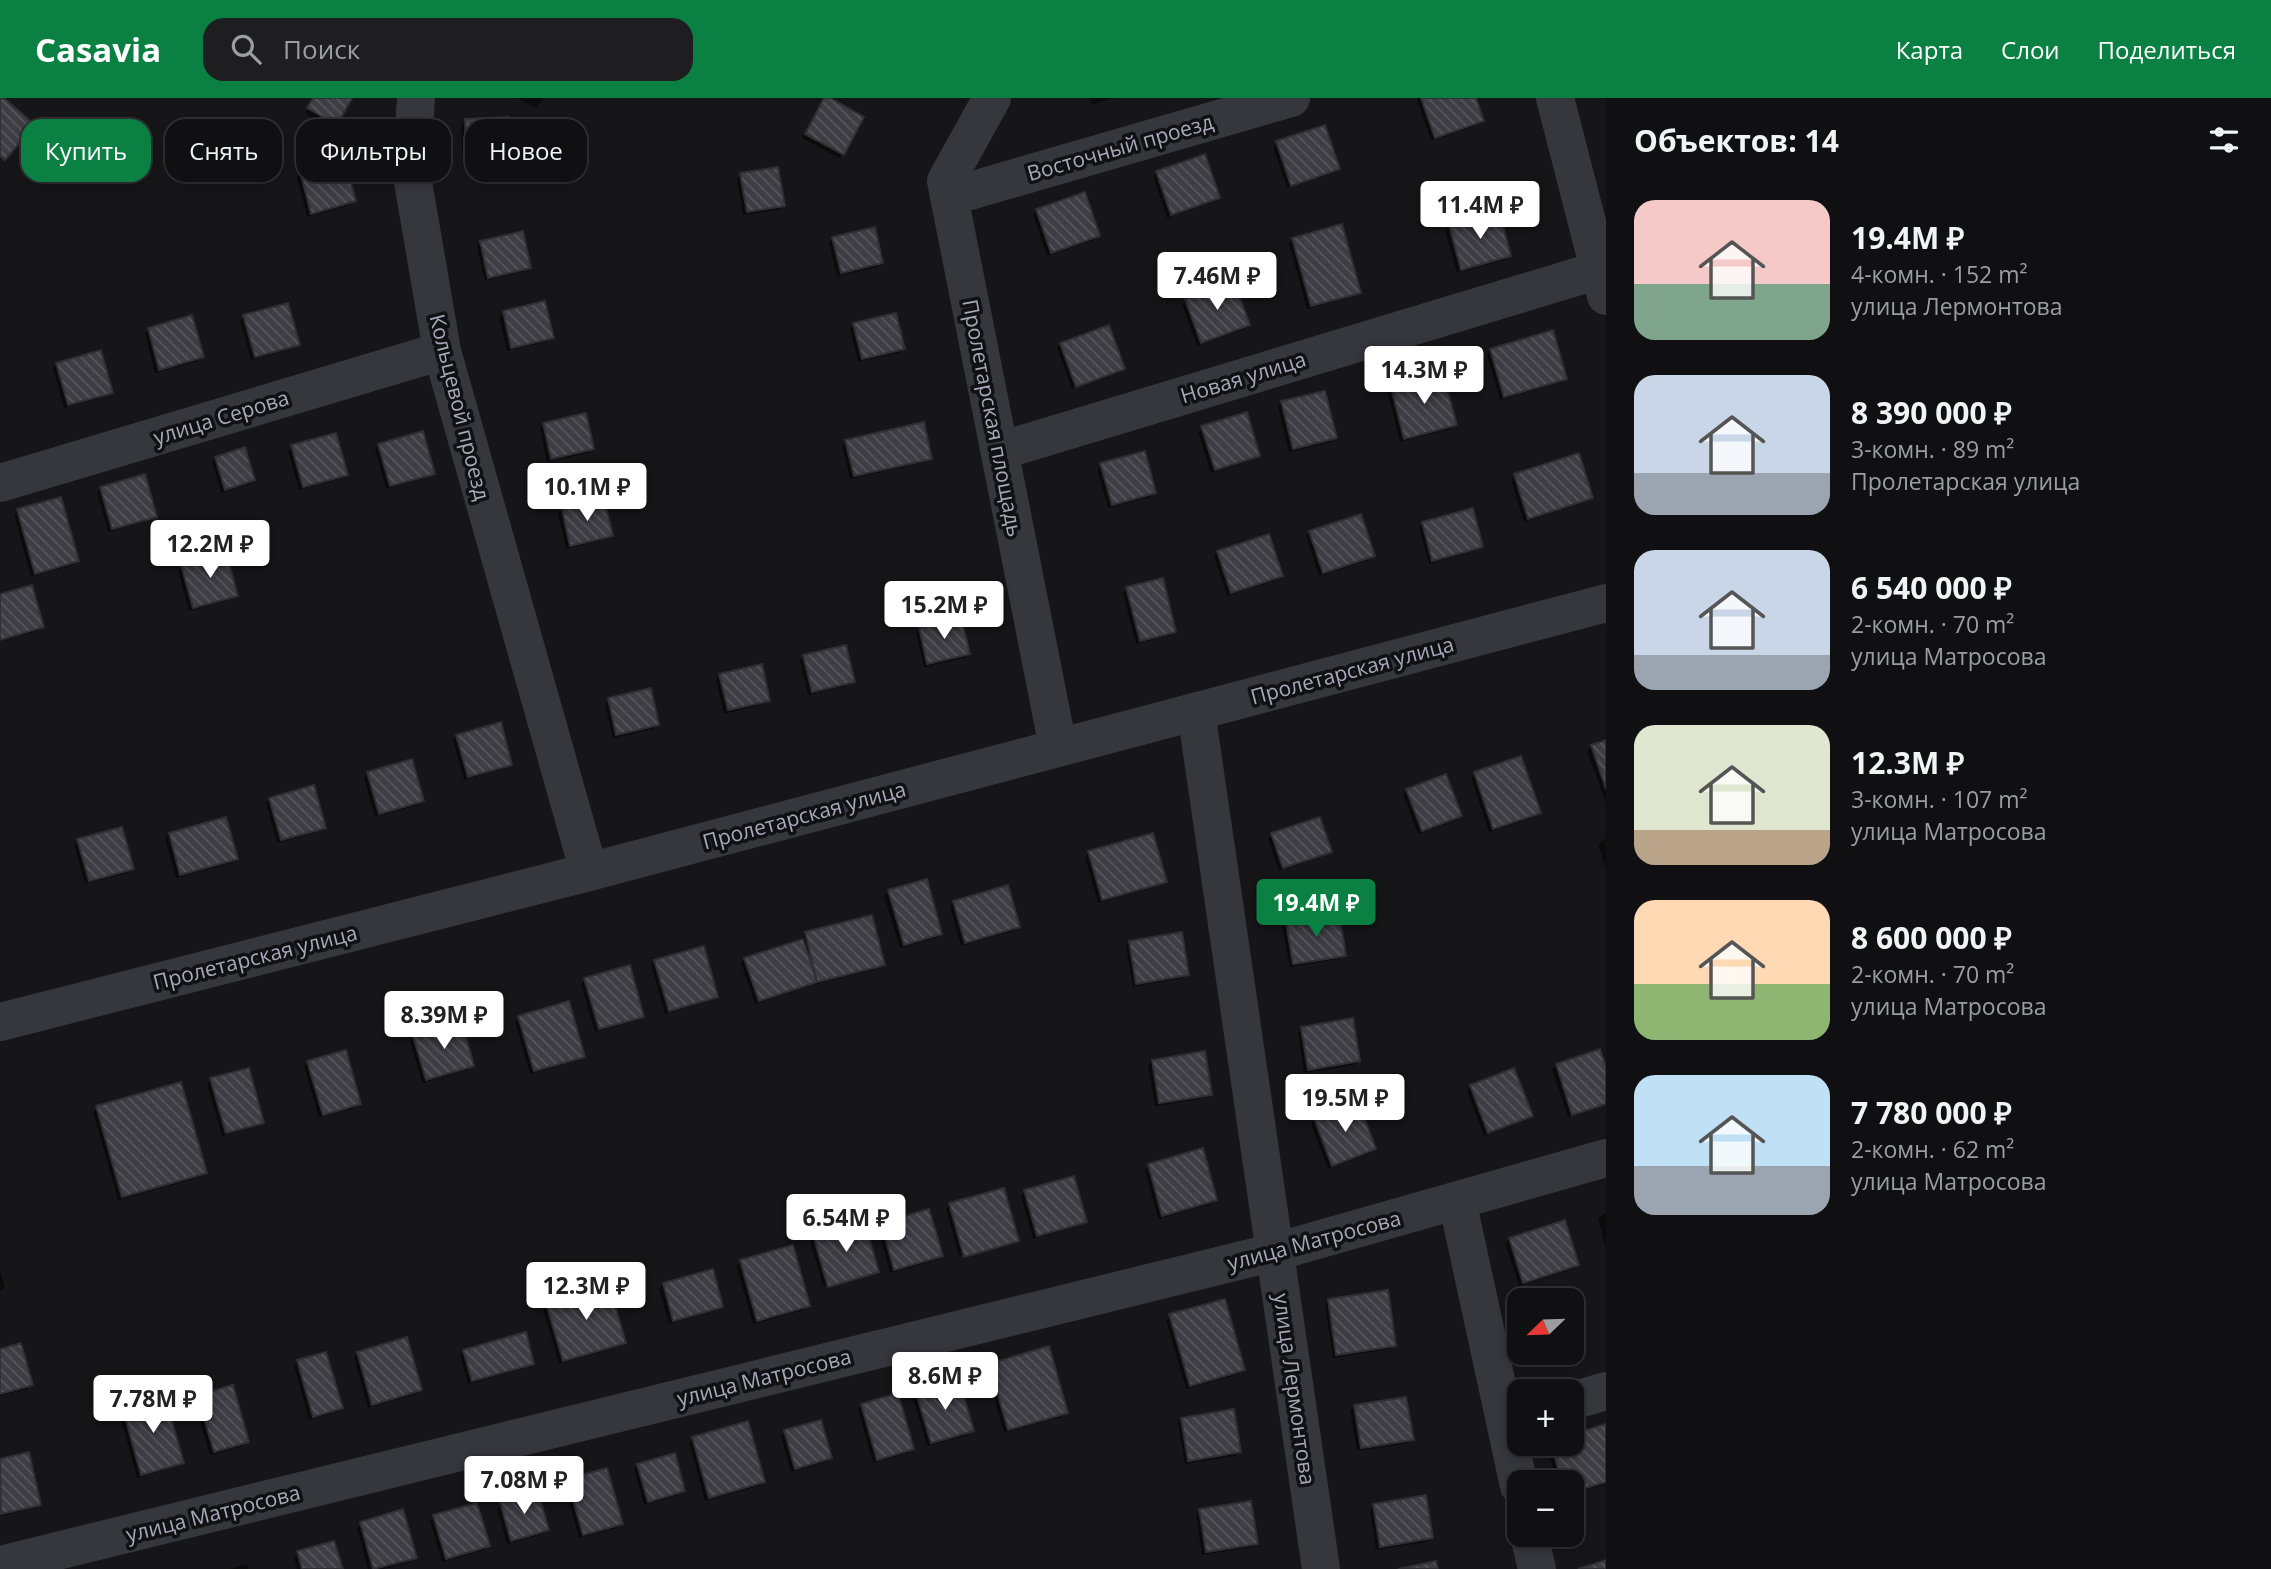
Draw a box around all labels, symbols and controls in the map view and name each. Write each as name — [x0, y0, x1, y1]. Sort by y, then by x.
search box — [203, 18, 693, 81]
text: Casavia — [35, 27, 161, 72]
icon: search — [227, 30, 265, 68]
text: Поиск — [283, 31, 360, 67]
text: Карта — [1896, 33, 1963, 66]
text: Слои — [2001, 33, 2060, 66]
text: Поделиться — [2098, 33, 2236, 66]
street label: Восточный проезд — [1024, 107, 1216, 187]
chip: Купить — [21, 119, 151, 182]
chip: Снять — [165, 119, 282, 182]
chip: Фильтры — [296, 119, 451, 182]
chip: Новое — [465, 119, 587, 182]
text: Объектов: 14 — [1634, 120, 1839, 161]
icon: filters — [2205, 121, 2243, 159]
pin: 11.4M ₽ — [1415, 181, 1545, 241]
text: 11.4M ₽ — [1436, 188, 1524, 220]
text: 19.4M ₽ — [1851, 217, 1965, 258]
icon: home — [1690, 228, 1774, 312]
pin: 7.46M ₽ — [1152, 252, 1282, 312]
text: 4-комн. · 152 m² — [1851, 258, 2027, 290]
text: 7.46M ₽ — [1173, 259, 1261, 291]
text: улица Лермонтова — [1851, 290, 2063, 322]
street label: Пролетарская площадь — [956, 297, 1030, 539]
street label: Кольцевой проезд — [423, 311, 497, 503]
street label: Новая улица — [1177, 345, 1309, 409]
pin: 14.3M ₽ — [1359, 346, 1489, 406]
text: 14.3M ₽ — [1380, 353, 1468, 385]
street label: улица Серова — [150, 383, 292, 451]
text: 8 390 000 ₽ — [1851, 392, 2012, 433]
icon: home — [1690, 403, 1774, 487]
text: 3-комн. · 89 m² — [1851, 433, 2014, 465]
pin: 10.1M ₽ — [522, 464, 652, 523]
text: Пролетарская улица — [1851, 465, 2080, 497]
text: 10.1M ₽ — [543, 470, 631, 502]
pin: 12.2M ₽ — [145, 520, 275, 580]
text: 12.2M ₽ — [166, 527, 254, 559]
text: 6 540 000 ₽ — [1851, 567, 2012, 608]
icon: home — [1690, 578, 1774, 662]
pin: 15.2M ₽ — [879, 582, 1009, 641]
text: 15.2M ₽ — [900, 588, 988, 620]
text: 2-комн. · 70 m² — [1851, 608, 2014, 640]
street label: Пролетарская улица — [1247, 629, 1457, 711]
text: улица Матросова — [1851, 640, 2047, 672]
text: 12.3M ₽ — [1851, 742, 1965, 783]
icon: home — [1690, 753, 1774, 837]
street label: Пролетарская улица — [699, 774, 909, 856]
text: 3-комн. · 107 m² — [1851, 783, 2027, 815]
text: улица Матросова — [1851, 815, 2047, 847]
pin: 19.4M ₽ — [1251, 880, 1381, 939]
text: 19.4M ₽ — [1272, 886, 1360, 918]
text: 8 600 000 ₽ — [1851, 917, 2012, 958]
street label: Пролетарская улица — [150, 918, 360, 996]
icon: home — [1690, 928, 1774, 1012]
text: 2-комн. · 70 m² — [1851, 958, 2014, 990]
text: улица Матросова — [1851, 990, 2047, 1022]
pin: 8.39M ₽ — [379, 992, 509, 1051]
text: 8.39M ₽ — [400, 998, 488, 1030]
pin: 19.5M ₽ — [1280, 1074, 1410, 1134]
text: 19.5M ₽ — [1301, 1081, 1389, 1113]
text: 7 780 000 ₽ — [1851, 1092, 2012, 1133]
icon: home — [1690, 1103, 1774, 1187]
text: 2-комн. · 62 m² — [1851, 1133, 2014, 1165]
text: улица Матросова — [1851, 1165, 2047, 1197]
pin: 6.54M ₽ — [781, 1194, 911, 1254]
text: 6.54M ₽ — [802, 1201, 890, 1233]
street label: улица Матросова — [1224, 1203, 1404, 1277]
pin: 12.3M ₽ — [521, 1262, 651, 1322]
text: 12.3M ₽ — [542, 1269, 630, 1301]
north arrow — [1507, 1288, 1584, 1365]
map controls — [1507, 1288, 1584, 1547]
street label: улица Лермонтова — [1268, 1291, 1322, 1487]
street label: улица Матросова — [674, 1342, 854, 1412]
pin: 8.6M ₽ — [888, 1352, 1002, 1412]
text: 8.6M ₽ — [908, 1359, 982, 1391]
pin: 7.78M ₽ — [88, 1376, 218, 1435]
button: + — [1507, 1379, 1584, 1456]
text: 7.78M ₽ — [109, 1382, 197, 1414]
pin: 7.08M ₽ — [459, 1456, 589, 1516]
text: 7.08M ₽ — [480, 1463, 568, 1495]
button: − — [1507, 1470, 1584, 1547]
street label: улица Матросова — [123, 1478, 303, 1548]

